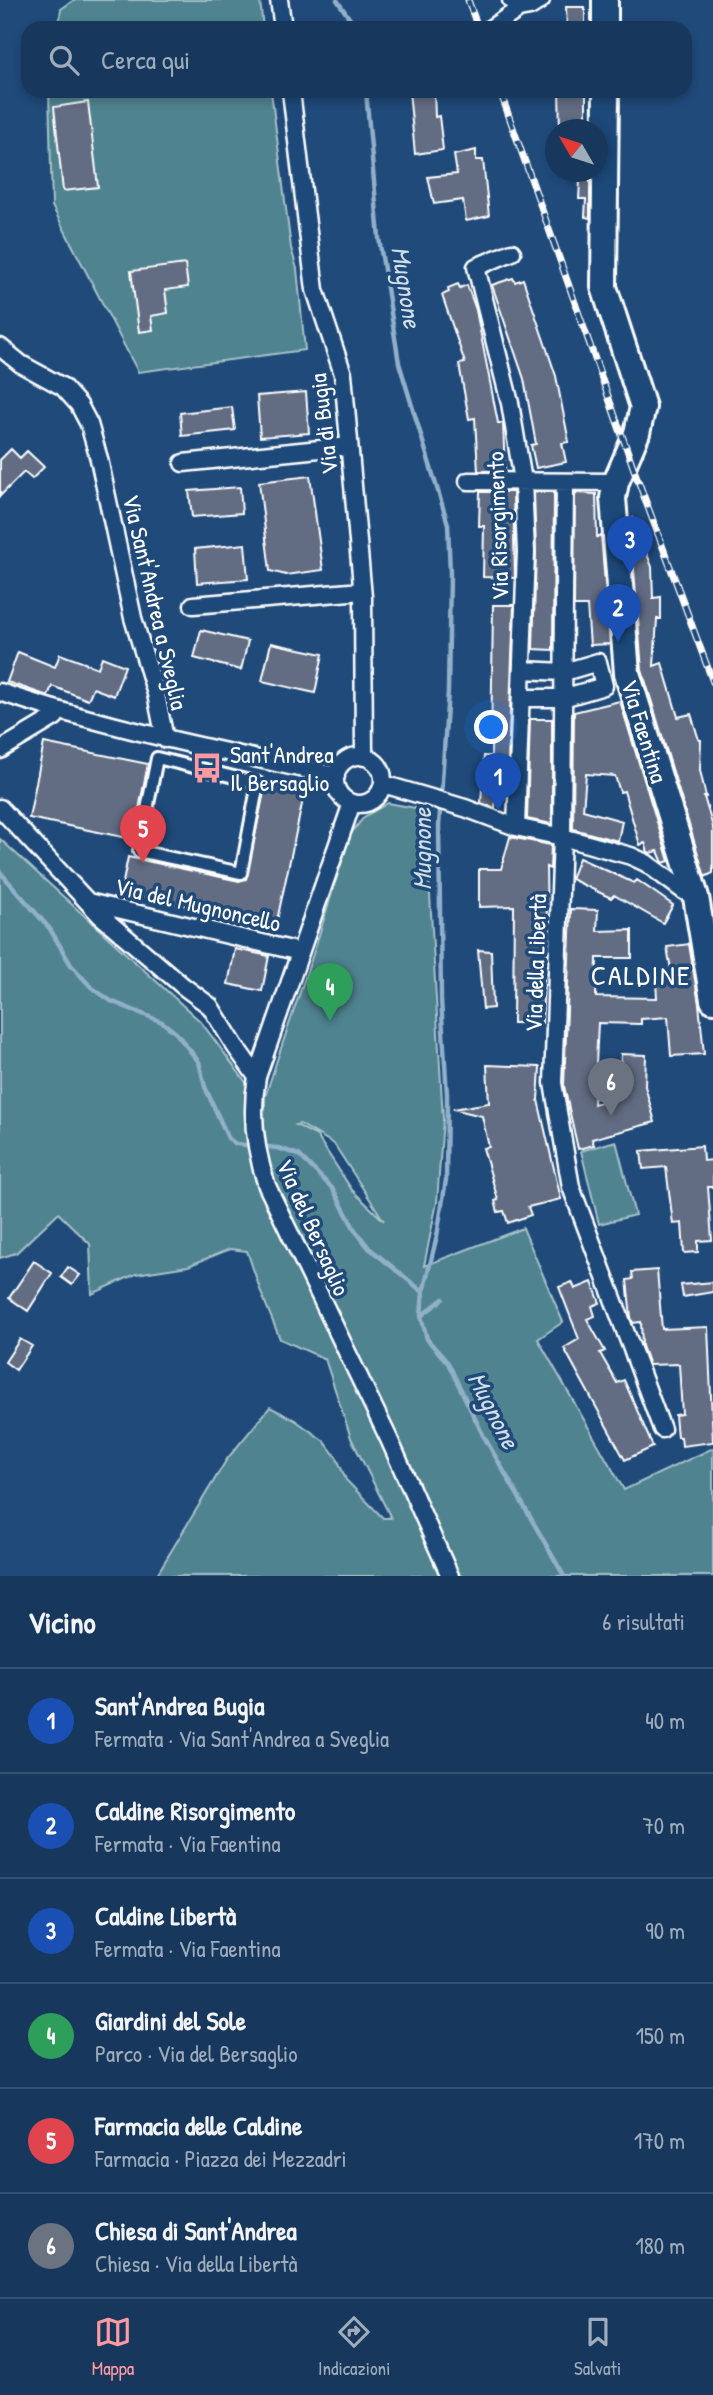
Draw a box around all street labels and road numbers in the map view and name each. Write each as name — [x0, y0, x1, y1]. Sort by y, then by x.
street label: Via di Bugia — [301, 372, 345, 476]
street label: Via Risorgimento — [478, 451, 516, 601]
street label: Via Sant'Andrea a Sveglia — [116, 491, 196, 713]
street label: Via Faentina — [614, 675, 676, 787]
street label: Via del Mugnoncello — [112, 869, 284, 939]
street label: Via della Libertà — [517, 893, 553, 1033]
street label: Via del Bersaglio — [270, 1154, 359, 1301]

